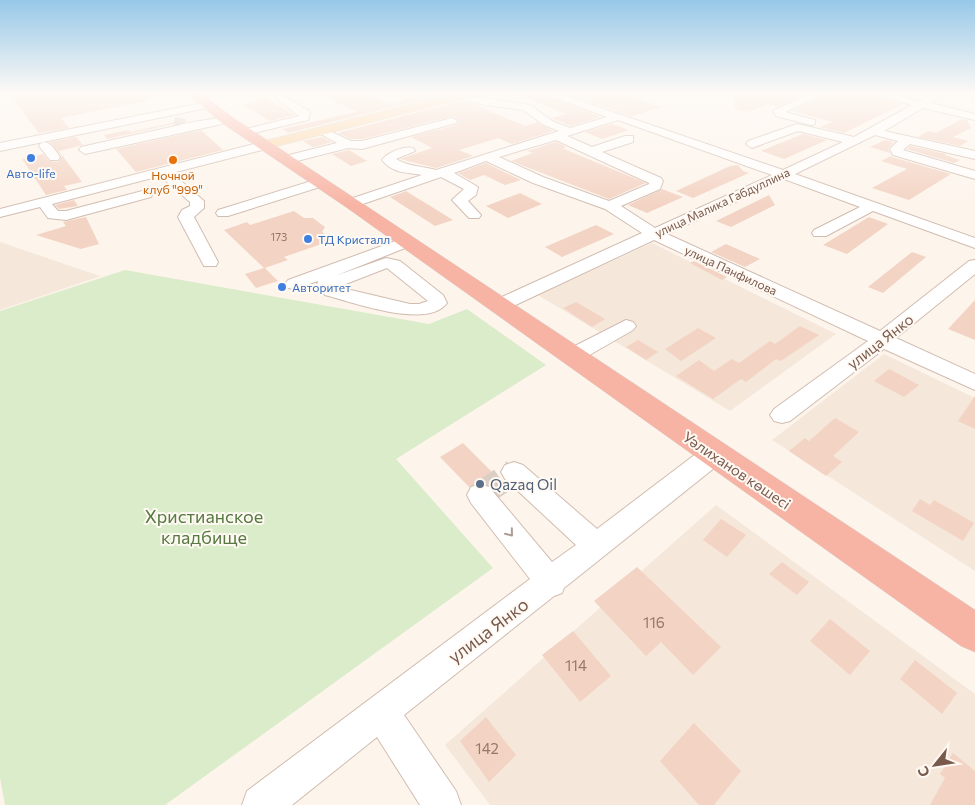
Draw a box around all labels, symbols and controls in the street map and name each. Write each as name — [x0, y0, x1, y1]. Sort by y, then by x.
marker: Авто-life — [25, 152, 37, 164]
marker: Ночной клуб "999" — [167, 154, 179, 166]
street label: улица Малика Габдуллина — [652, 165, 792, 239]
place label: Авто-life — [6, 166, 56, 180]
place label: Ночной клуб "999" — [143, 168, 203, 196]
house number: 173 — [271, 230, 287, 243]
place label: ТД Кристалл — [318, 232, 390, 246]
marker: ТД Кристалл — [302, 233, 314, 245]
street label: улица Панфилова — [683, 242, 779, 298]
place label: Авторитет — [292, 280, 351, 294]
marker: Авторитет — [276, 281, 288, 293]
street label: улица Янко — [843, 310, 917, 372]
street label: Уәлиханов көшесі — [680, 427, 794, 513]
place label: Qazaq Oil — [490, 475, 557, 493]
marker: Qazaq Oil — [474, 478, 486, 490]
park label: Христианское кладбище — [145, 505, 263, 548]
one-way arrow — [505, 527, 513, 536]
street label: улица Янко — [443, 593, 533, 667]
house number: 116 — [643, 613, 665, 631]
house number: 114 — [565, 656, 587, 674]
house number: 142 — [475, 739, 499, 757]
north arrow — [910, 740, 960, 790]
text: С — [914, 763, 933, 780]

